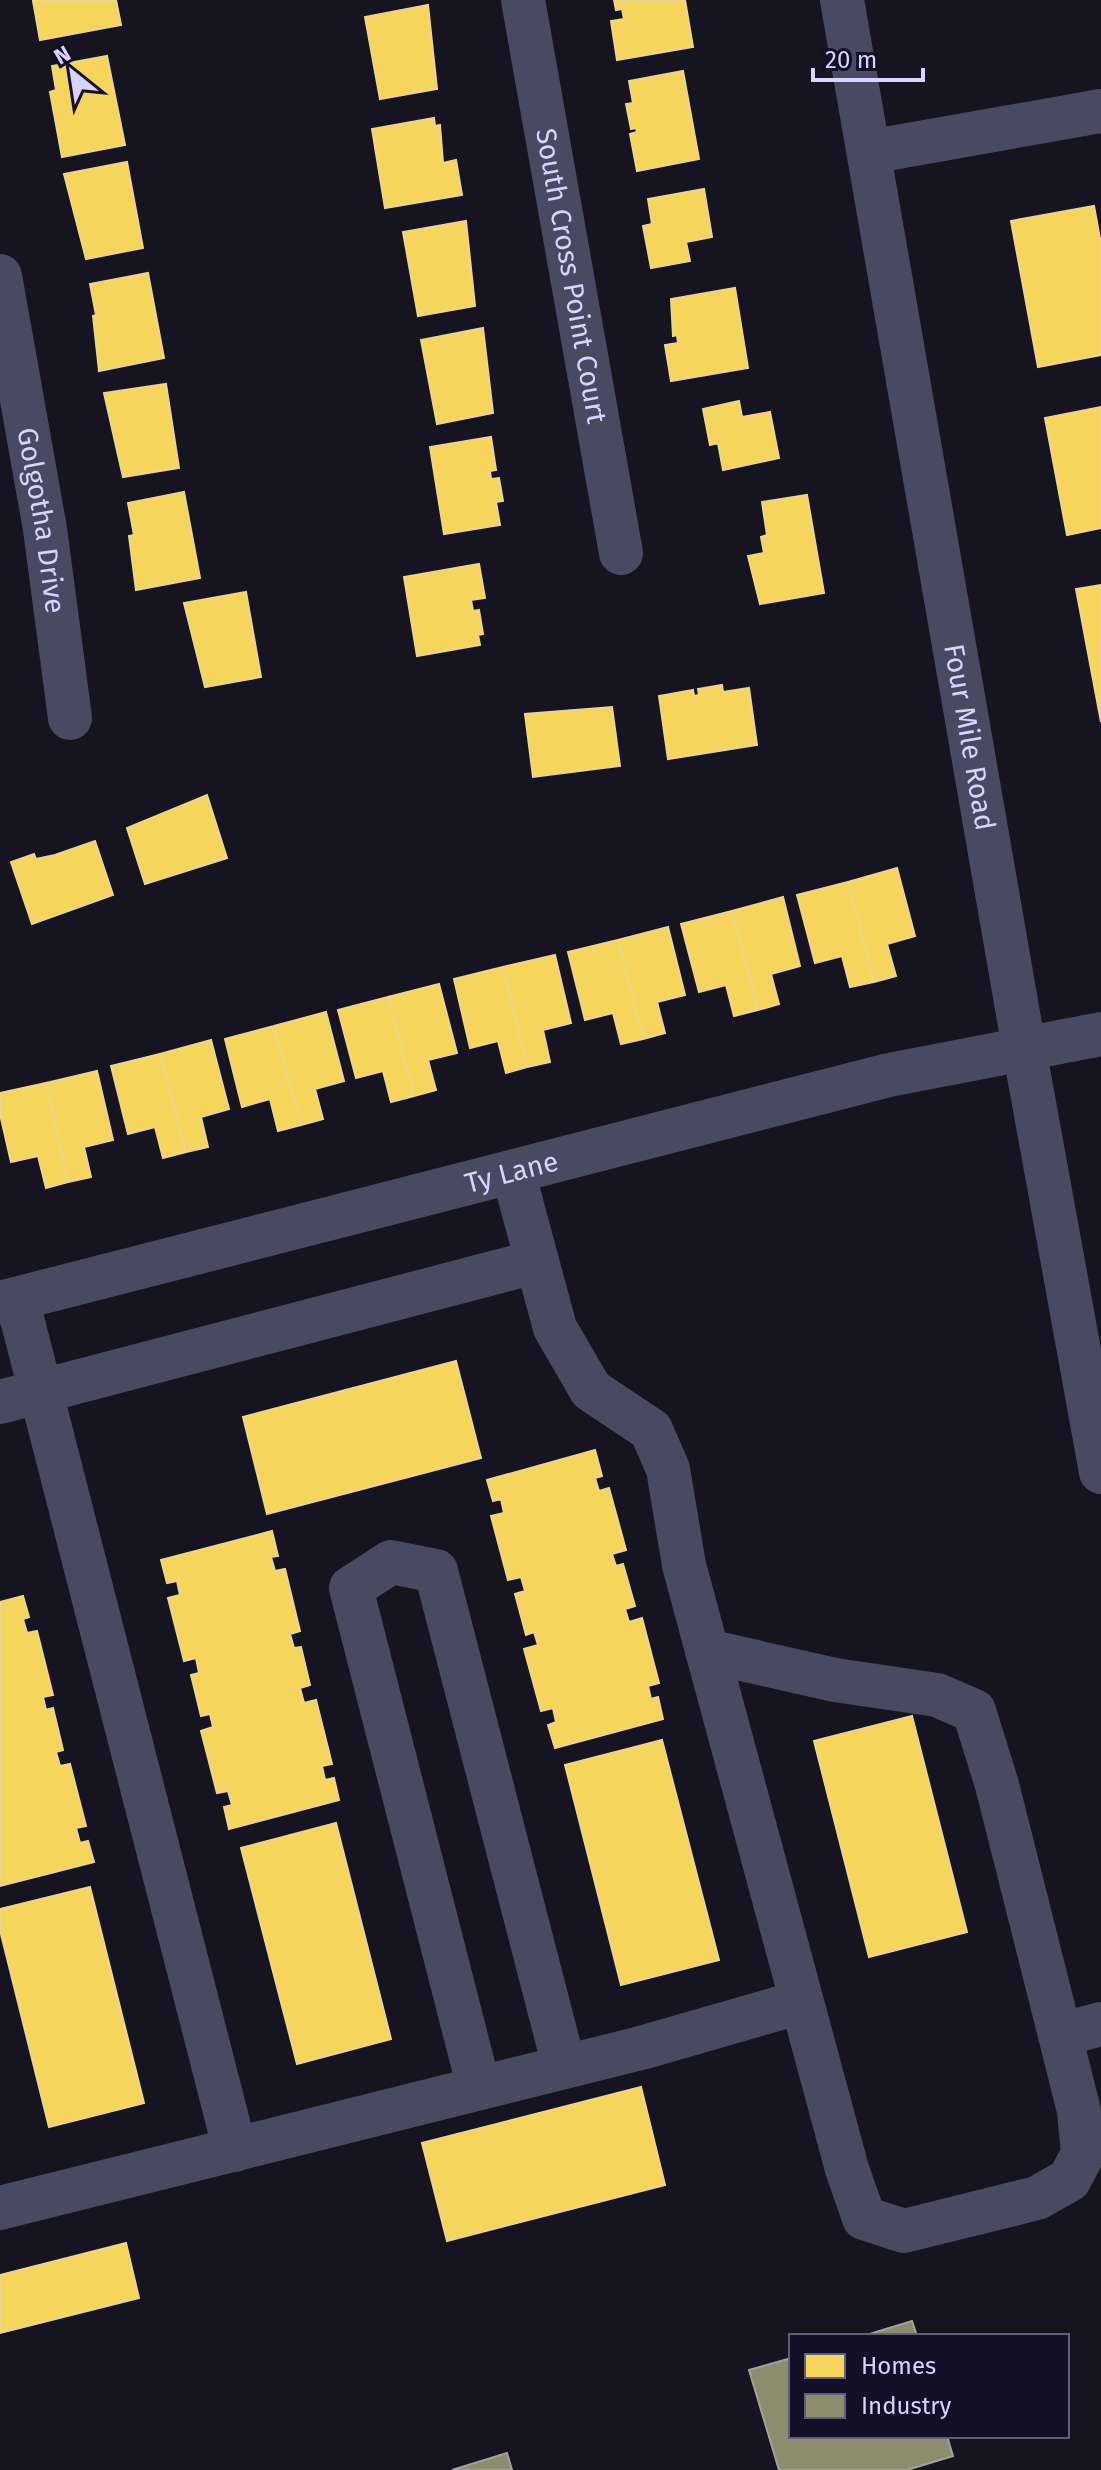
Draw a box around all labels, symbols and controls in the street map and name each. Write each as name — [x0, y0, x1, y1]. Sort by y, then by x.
north arrow — [32, 32, 112, 112]
scale bar — [813, 32, 923, 82]
text: N — [49, 40, 75, 70]
text: 20 m — [825, 46, 877, 74]
street label: South Cross Point Court — [529, 126, 614, 427]
street label: Golgotha Drive — [10, 425, 72, 615]
street label: Four Mile Road — [937, 641, 1002, 833]
street label: Ty Lane — [461, 1145, 562, 1200]
legend — [789, 2334, 1069, 2438]
text: Homes — [861, 2352, 936, 2380]
text: Industry — [861, 2392, 952, 2420]

